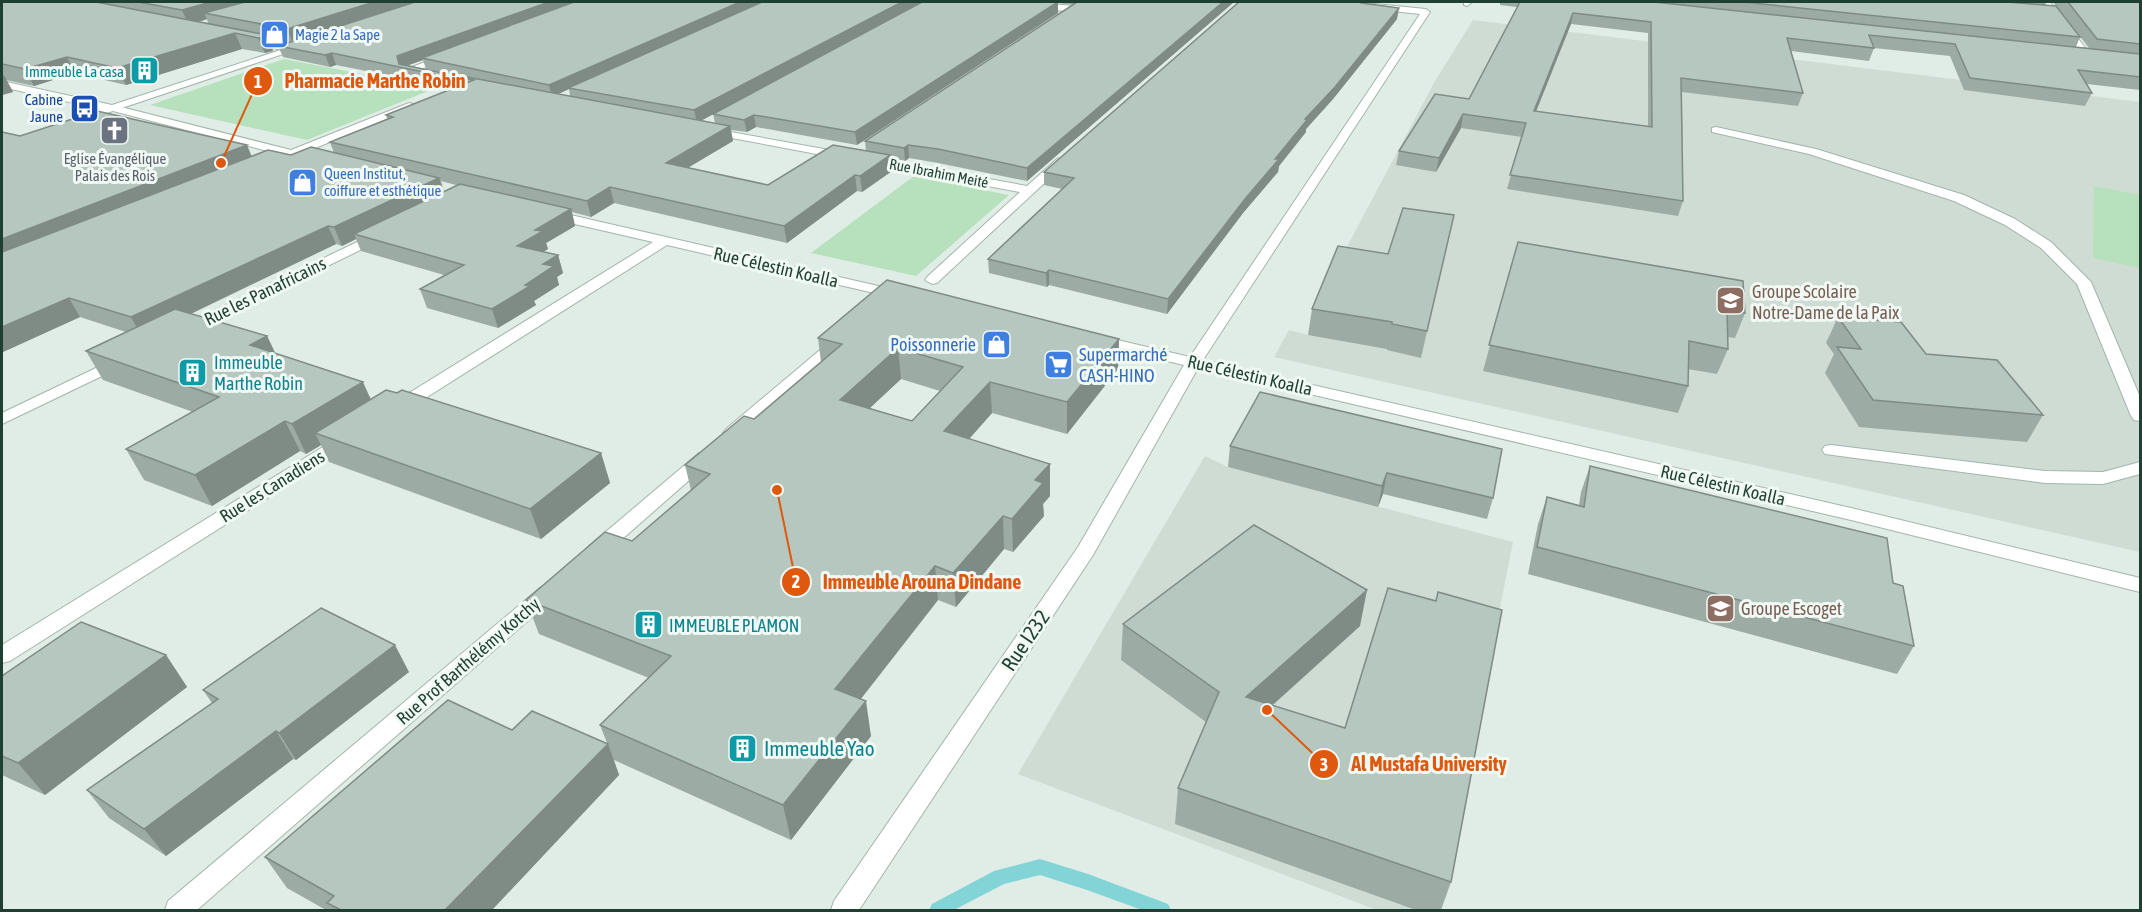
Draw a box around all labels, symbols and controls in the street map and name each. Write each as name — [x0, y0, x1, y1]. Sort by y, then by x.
shop icon: Magie 2 la Sape — [258, 18, 290, 50]
place label: Magie 2 la Sape — [295, 26, 380, 43]
building icon: Immeuble La casa — [129, 55, 161, 87]
callout: Pharmacie Marthe Robin — [243, 62, 478, 100]
place label: Immeuble La casa — [25, 63, 124, 80]
text: Pharmacie Marthe Robin — [284, 69, 466, 92]
text: 1 — [254, 71, 262, 92]
place label: Cabine Jaune — [25, 91, 63, 125]
bus stop icon: Cabine Jaune — [68, 92, 100, 124]
church icon: Eglise Évangélique Palais des Rois — [99, 115, 131, 147]
place label: Eglise Évangélique Palais des Rois — [64, 150, 167, 184]
street label: Rue Ibrahim Meité — [888, 155, 990, 191]
place label: Queen Institut, coiffure et esthétique — [324, 165, 442, 199]
shop icon: Queen Institut, coiffure et esthétique — [287, 166, 319, 198]
street label: Rue Célestin Koalla — [712, 242, 840, 292]
street label: Rue les Panafricains — [201, 253, 329, 329]
place label: Groupe Scolaire Notre-Dame de la Paix — [1752, 281, 1899, 323]
school or university icon: Groupe Scolaire Notre-Dame de la Paix — [1715, 285, 1747, 317]
shop icon: Poissonnerie — [981, 328, 1013, 360]
place label: Poissonnerie — [890, 334, 976, 355]
place label: Supermarché CASH-HINO — [1079, 344, 1167, 386]
supermarket icon: Supermarché CASH-HINO — [1042, 348, 1074, 380]
street label: Rue Célestin Koalla — [1186, 350, 1314, 400]
place label: Immeuble Marthe Robin — [214, 352, 303, 394]
building icon: Immeuble Marthe Robin — [177, 356, 209, 388]
street label: Rue les Canadiens — [216, 445, 328, 527]
street label: Rue Célestin Koalla — [1659, 460, 1787, 510]
callout: Immeuble Arouna Dindane — [781, 563, 1034, 601]
text: Immeuble Arouna Dindane — [823, 570, 1021, 593]
text: 2 — [792, 571, 800, 592]
school or university icon: Groupe Escoget — [1704, 592, 1736, 624]
street label: Rue Prof Barthélémy Kotchy — [392, 593, 544, 729]
place label: Groupe Escoget — [1741, 598, 1842, 619]
street label: Rue I232 — [996, 605, 1054, 675]
building icon: IMMEUBLE PLAMON — [632, 609, 664, 641]
place label: IMMEUBLE PLAMON — [669, 615, 799, 636]
building icon: Immeuble Yao — [727, 732, 759, 764]
place label: Immeuble Yao — [764, 736, 875, 760]
callout: Al Mustafa University — [1309, 745, 1518, 783]
text: Al Mustafa University — [1350, 752, 1507, 775]
text: 3 — [1320, 754, 1328, 775]

